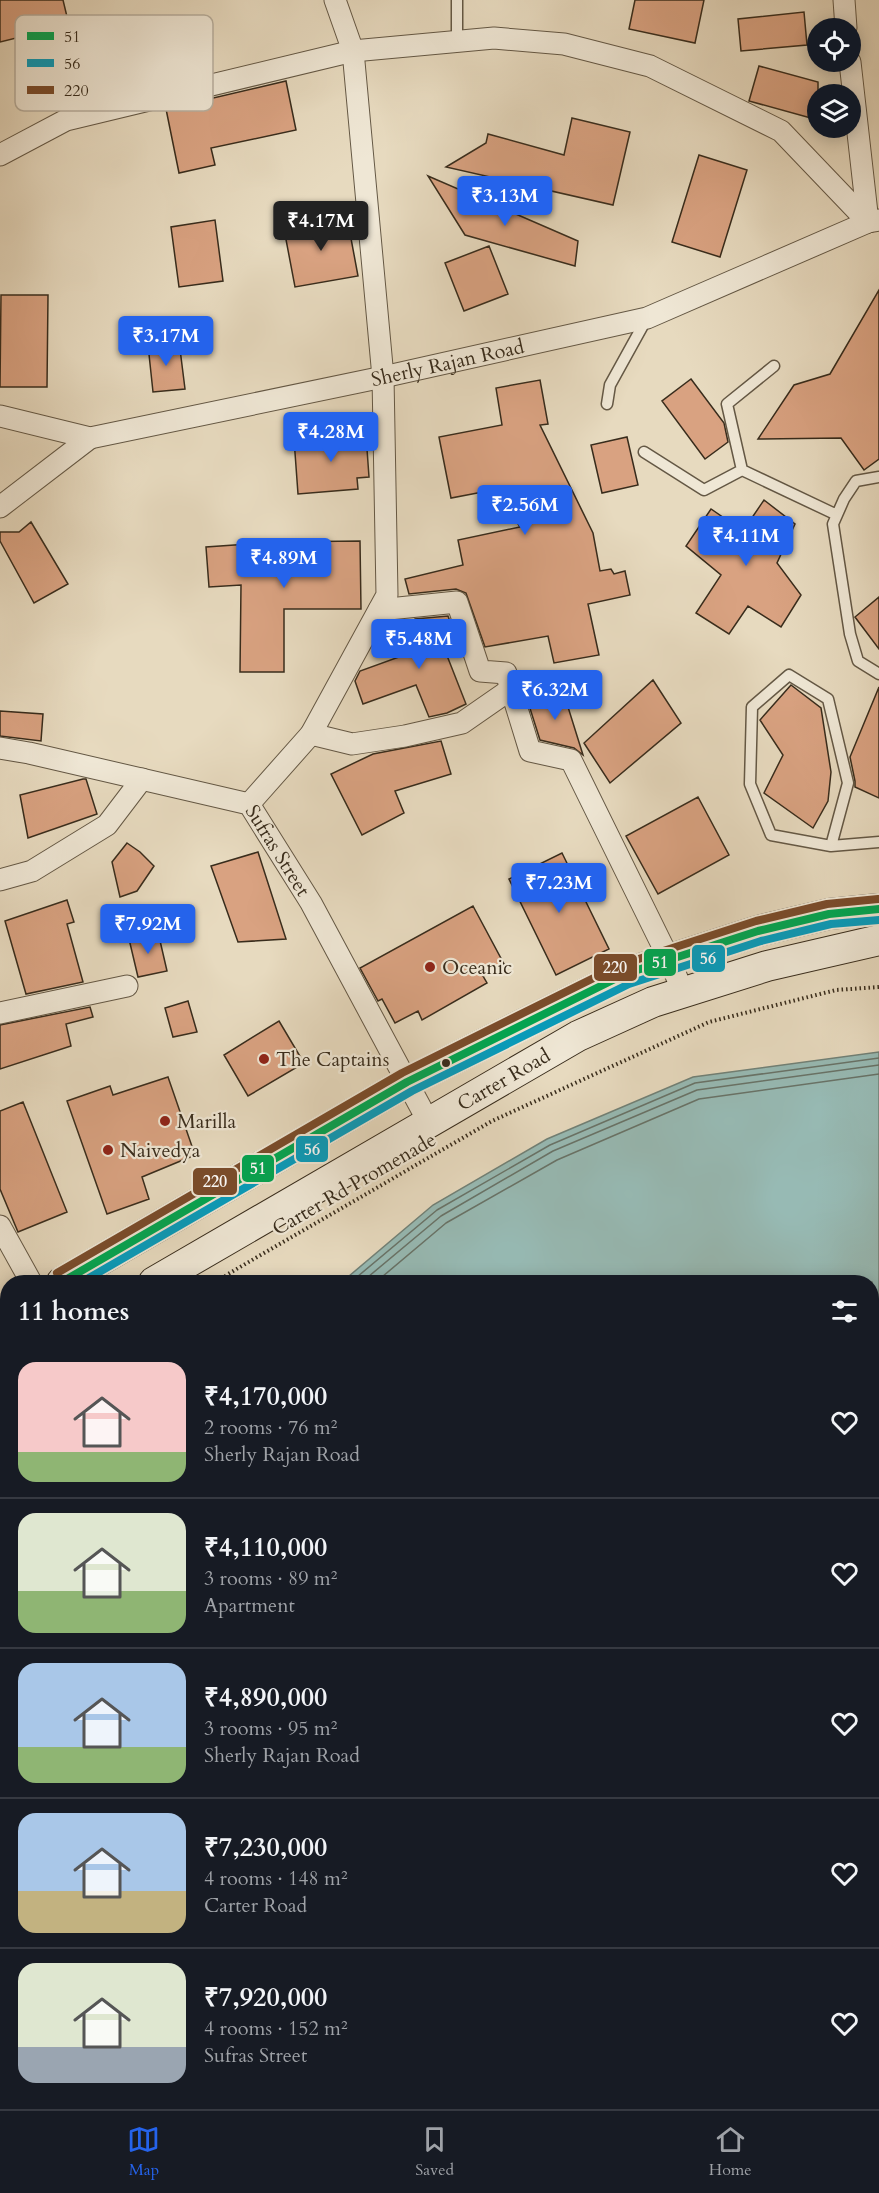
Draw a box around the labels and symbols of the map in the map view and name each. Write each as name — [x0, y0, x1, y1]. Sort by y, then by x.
legend — [15, 15, 213, 111]
text: 51 — [64, 26, 80, 48]
text: 56 — [64, 53, 80, 75]
text: 220 — [64, 80, 89, 102]
pin: ₹3.13M — [456, 176, 554, 227]
pin: ₹4.17M — [272, 201, 370, 252]
pin: ₹3.17M — [117, 316, 215, 367]
street label: Sherly Rajan Road — [369, 332, 527, 393]
pin: ₹4.28M — [282, 412, 380, 463]
pin: ₹2.56M — [476, 485, 574, 536]
pin: ₹4.11M — [697, 516, 795, 567]
pin: ₹4.89M — [235, 538, 333, 589]
pin: ₹5.48M — [370, 619, 468, 670]
pin: ₹6.32M — [506, 670, 604, 721]
street label: Sufras Street — [239, 799, 317, 902]
pin: ₹7.23M — [510, 863, 608, 914]
pin: ₹7.92M — [99, 904, 197, 955]
line badge: 56 — [691, 944, 726, 973]
line badge: 51 — [643, 948, 677, 977]
text: 56 — [700, 948, 716, 970]
text: 51 — [652, 952, 668, 974]
line badge: 220 — [593, 953, 638, 982]
place label: Oceanic — [442, 954, 512, 981]
text: 220 — [603, 957, 627, 979]
marker: Oceanic — [423, 960, 437, 974]
street label: Carter Road — [452, 1041, 555, 1117]
place label: The Captains — [276, 1046, 389, 1073]
marker: The Captains — [257, 1052, 271, 1066]
unlabelled marker — [440, 1057, 452, 1069]
place label: Marilla — [177, 1108, 237, 1135]
marker: Marilla — [158, 1114, 172, 1128]
street label: Carter Rd Promenade — [267, 1126, 441, 1242]
line badge: 56 — [295, 1135, 329, 1163]
place label: Naivedya — [120, 1137, 201, 1164]
text: 56 — [304, 1139, 320, 1161]
marker: Naivedya — [101, 1143, 115, 1157]
line badge: 51 — [241, 1154, 275, 1183]
text: 51 — [250, 1158, 266, 1180]
line badge: 220 — [192, 1167, 238, 1196]
text: 220 — [203, 1171, 227, 1193]

